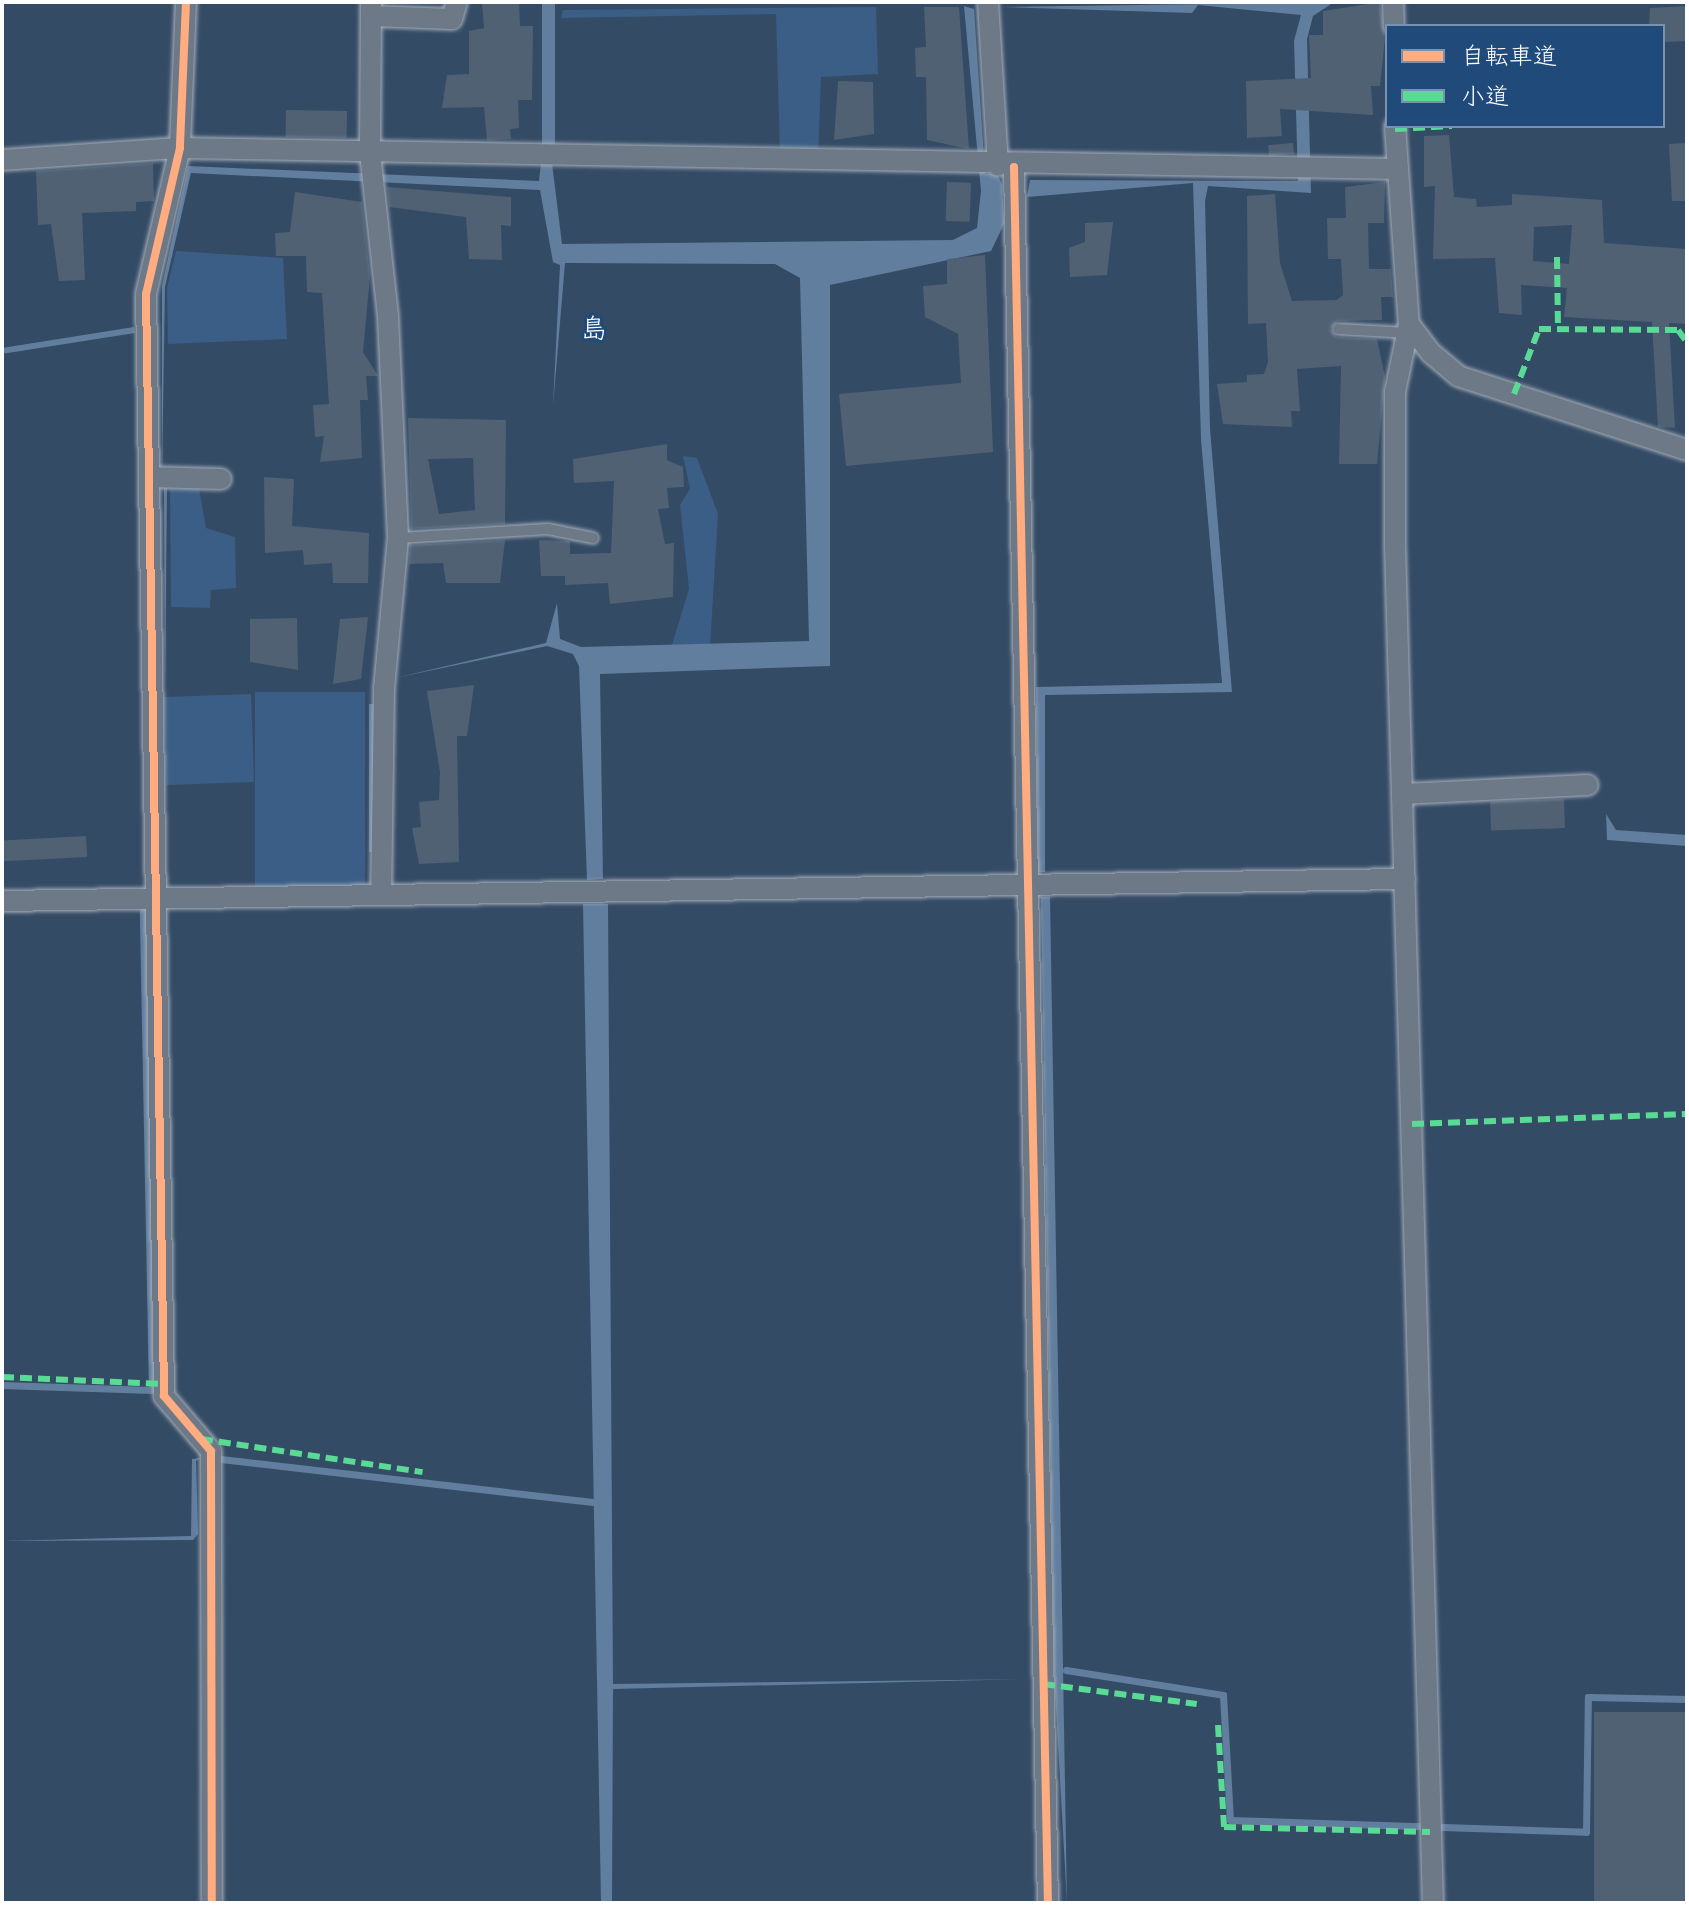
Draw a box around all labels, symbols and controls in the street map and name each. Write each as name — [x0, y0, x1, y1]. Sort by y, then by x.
legend — [1385, 24, 1665, 128]
text: 自転車道 — [1461, 35, 1557, 77]
text: 小道 — [1461, 75, 1509, 117]
district label: 島 — [580, 312, 608, 346]

